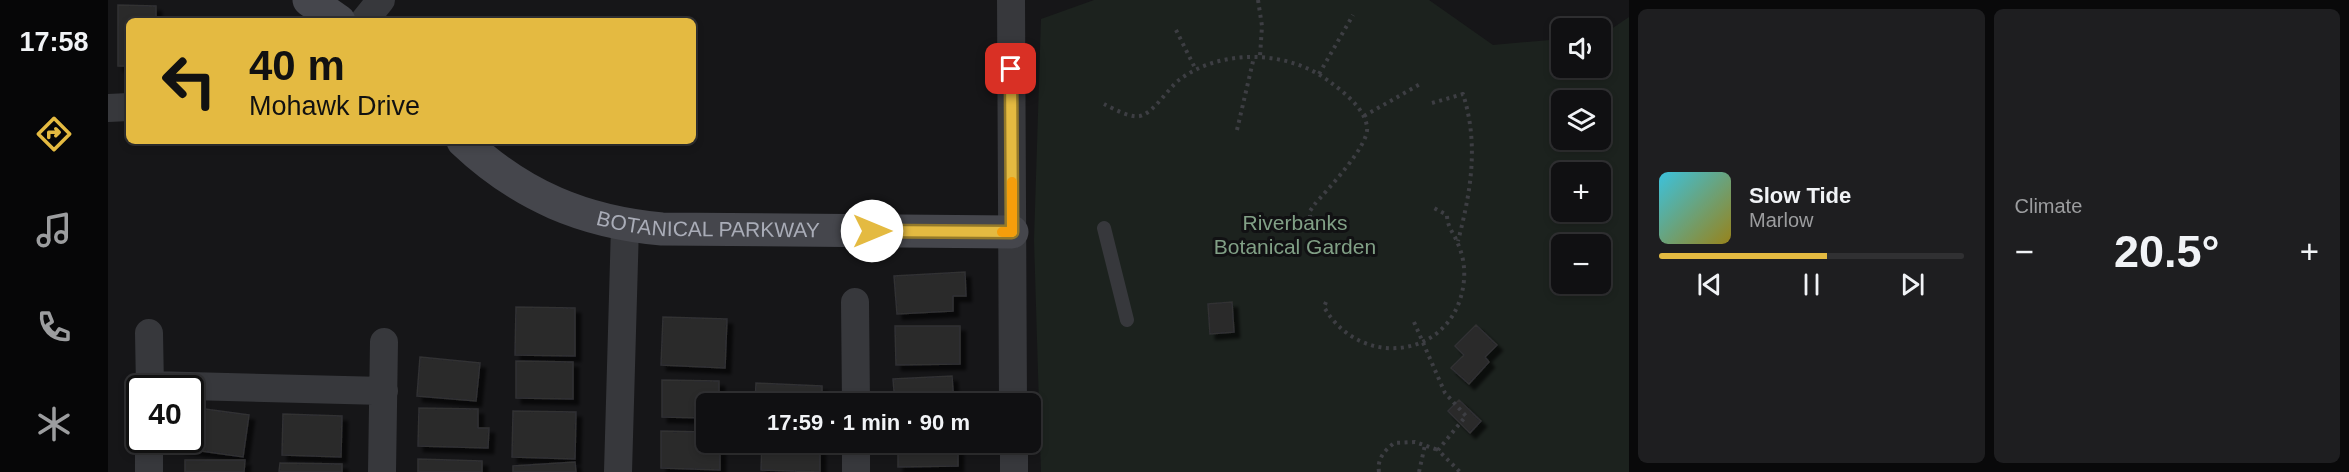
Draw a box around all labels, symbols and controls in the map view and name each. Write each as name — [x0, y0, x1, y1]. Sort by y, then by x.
map controls — [1551, 18, 1611, 294]
button: sound — [1551, 18, 1611, 78]
text: 17:58 — [19, 27, 89, 57]
icon: left — [150, 42, 228, 120]
text: 40 m — [249, 42, 345, 89]
pin — [985, 43, 1036, 94]
icon: arrive — [994, 52, 1027, 85]
button: layers — [1551, 90, 1611, 150]
text: Mohawk Drive — [249, 91, 420, 121]
icon: directions — [33, 113, 75, 155]
button: + — [1551, 162, 1611, 222]
text: Slow Tide — [1749, 183, 1851, 208]
text: Climate — [2015, 195, 2082, 217]
position arrow — [840, 199, 904, 263]
street label: BOTANICAL PARKWAY — [594, 206, 820, 241]
icon: music — [33, 209, 75, 251]
text: Marlow — [1749, 209, 1813, 231]
park label: Riverbanks Botanical Garden — [1214, 211, 1376, 258]
text: 20.5° — [2114, 226, 2220, 277]
text: − — [2015, 233, 2034, 270]
text: + — [2300, 233, 2319, 270]
button: − — [1551, 234, 1611, 294]
icon: previous — [1693, 268, 1726, 301]
icon: pause — [1795, 268, 1828, 301]
icon: next — [1896, 268, 1929, 301]
icon: phone — [33, 306, 75, 348]
speed limit sign: 40 — [126, 375, 204, 453]
icon: climate — [33, 403, 75, 445]
text: 17:59 · 1 min · 90 m — [767, 410, 970, 435]

